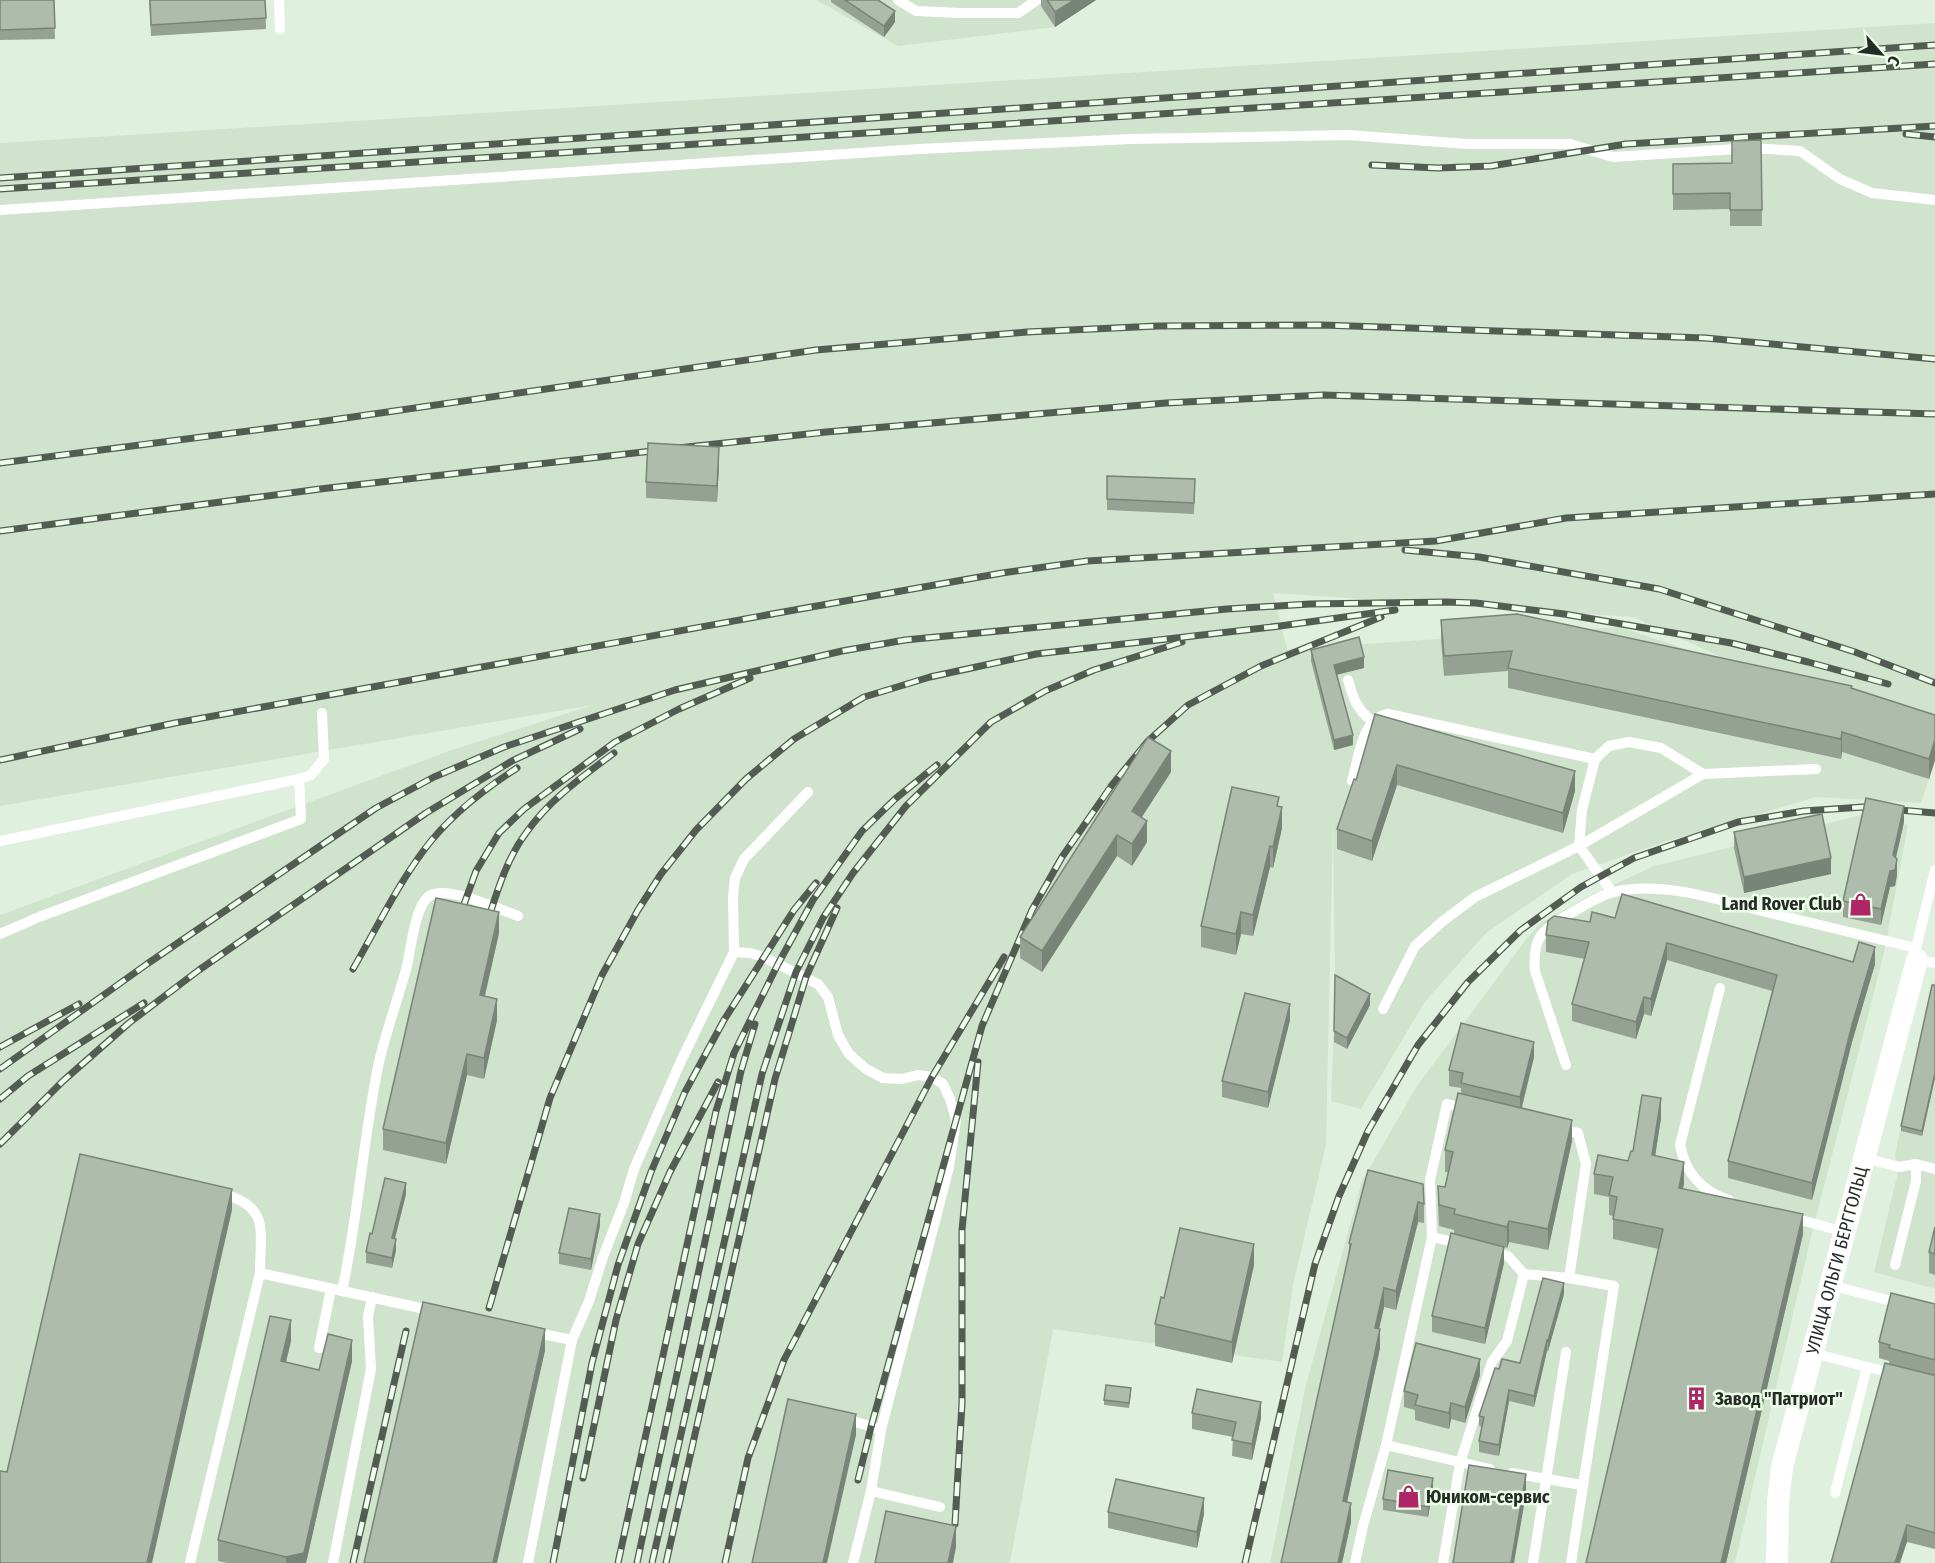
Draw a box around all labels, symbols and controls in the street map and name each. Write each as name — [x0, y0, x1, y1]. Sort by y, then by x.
north arrow — [1851, 24, 1911, 84]
text: С — [1883, 53, 1904, 70]
shop icon: Land Rover Club — [1847, 891, 1873, 917]
place label: Land Rover Club — [1721, 893, 1842, 915]
street label: УЛИЦА ОЛЬГИ БЕРГГОЛЬЦ — [1801, 1164, 1873, 1358]
building icon: Завод "Патриот" — [1684, 1386, 1710, 1412]
place label: Завод "Патриот" — [1714, 1388, 1843, 1410]
shop icon: Юником-сервис — [1395, 1484, 1421, 1510]
place label: Юником-сервис — [1426, 1486, 1550, 1508]

